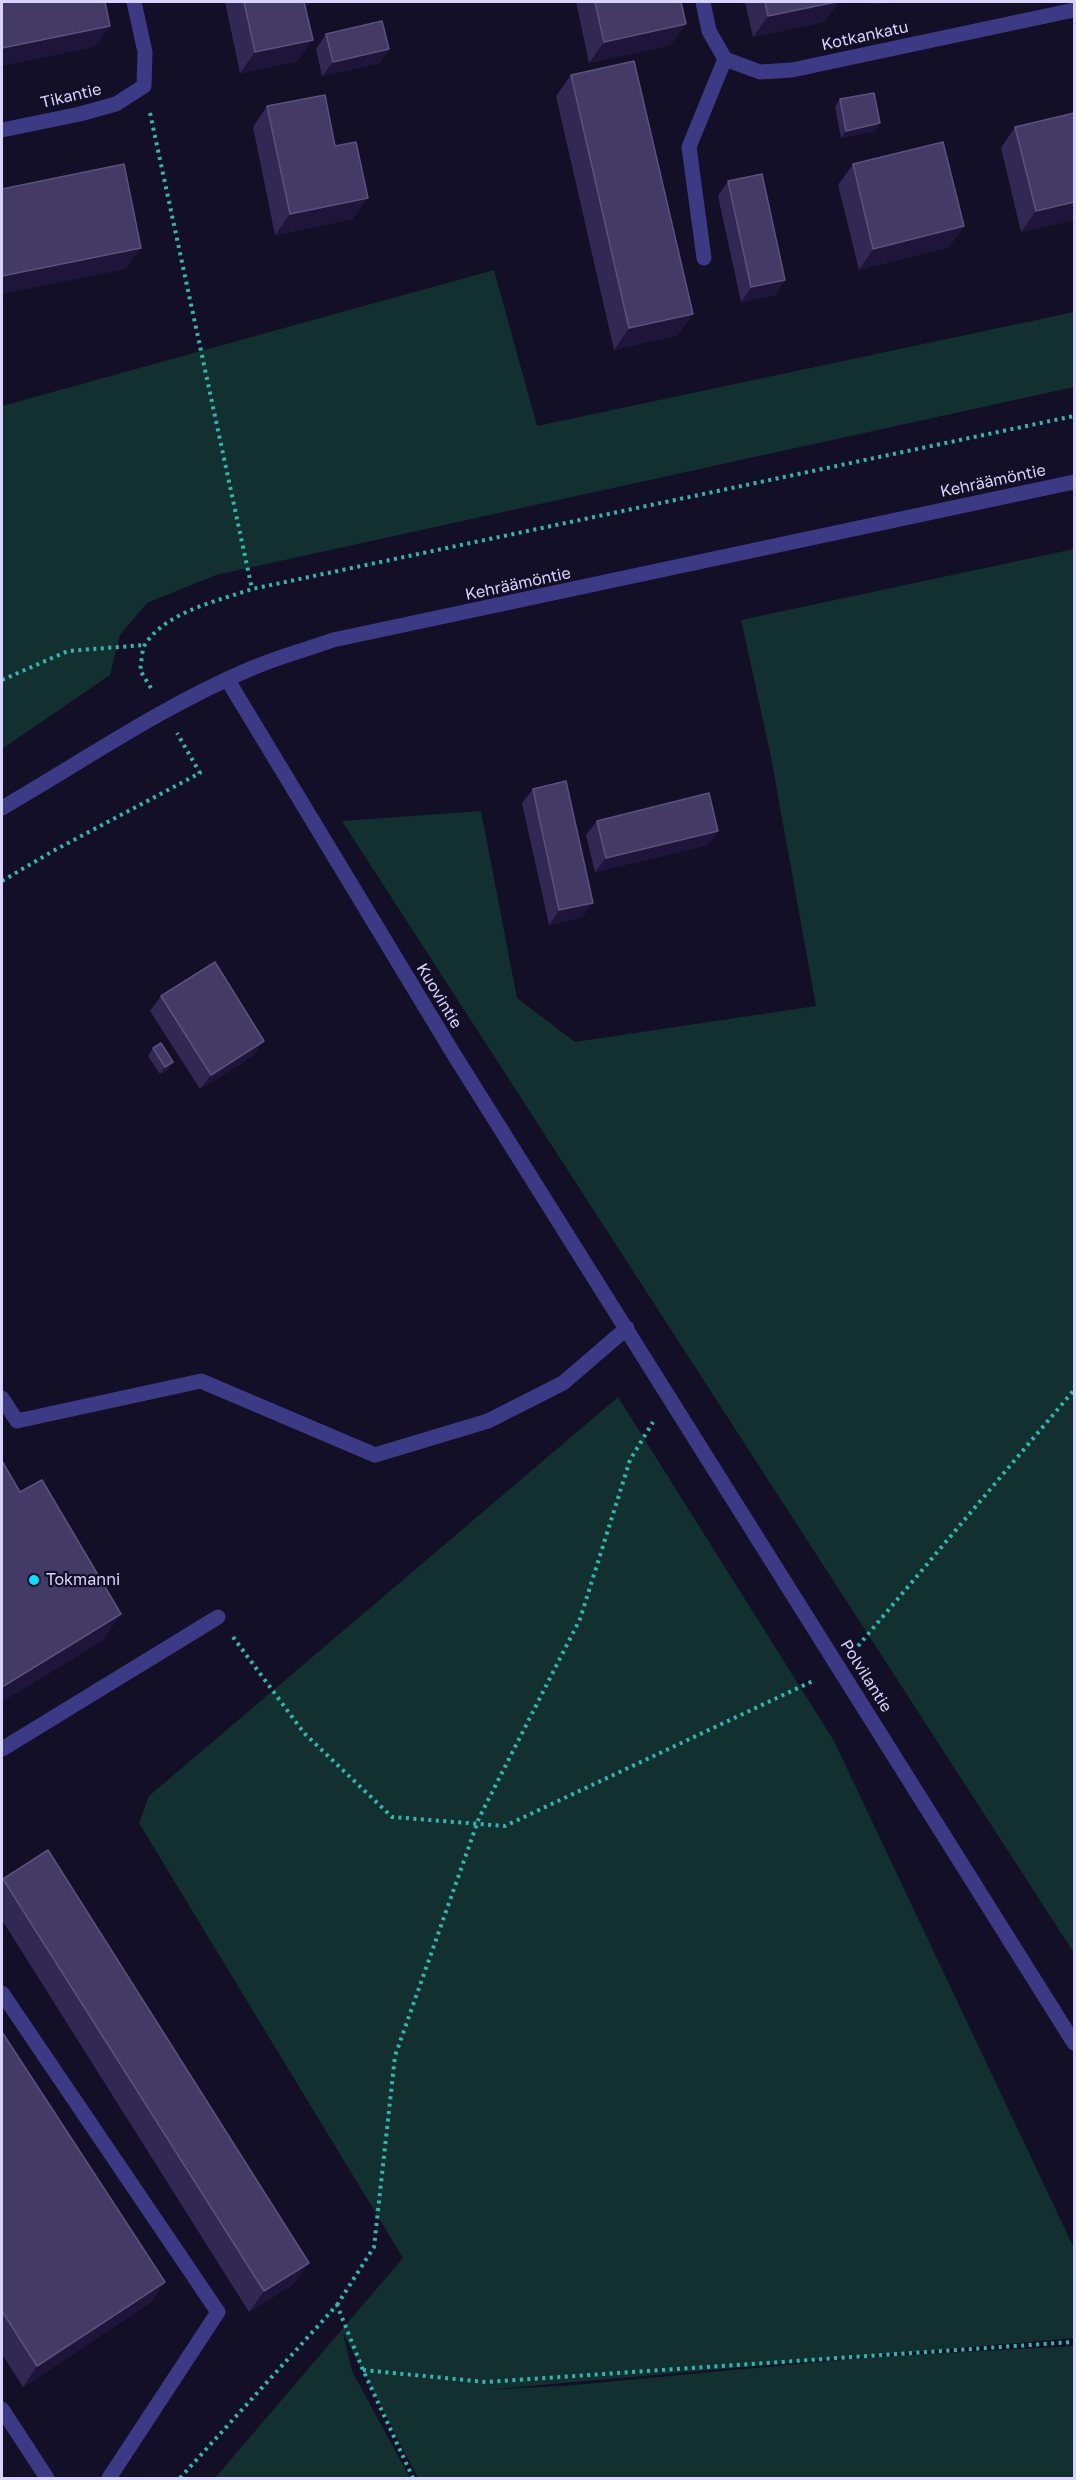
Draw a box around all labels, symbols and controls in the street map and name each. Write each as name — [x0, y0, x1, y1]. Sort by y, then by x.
street label: Kotkankatu — [820, 17, 910, 55]
street label: Tikantie — [39, 80, 103, 112]
street label: Kehräämöntie — [938, 460, 1048, 502]
street label: Kehräämöntie — [463, 563, 573, 605]
street label: Kuovintie — [412, 960, 466, 1032]
place label: Tokmanni — [46, 1570, 120, 1590]
marker: Tokmanni — [27, 1573, 41, 1587]
street label: Polvilantie — [836, 1636, 896, 1716]

